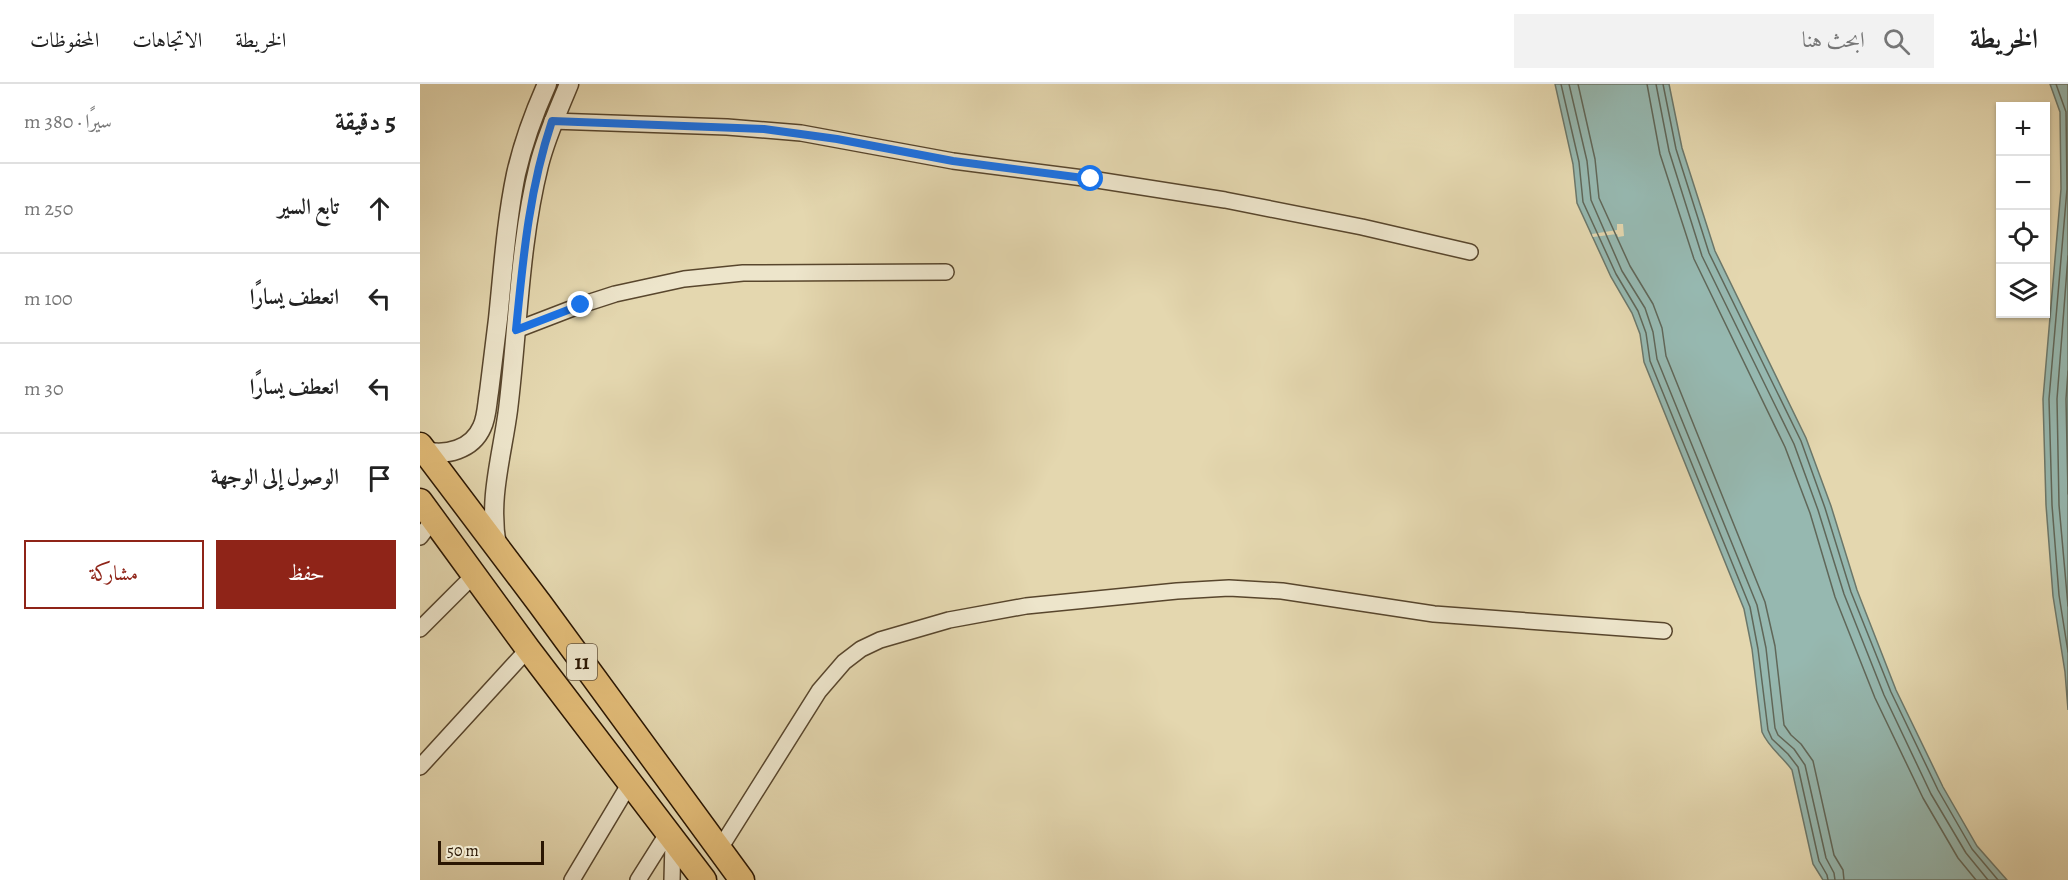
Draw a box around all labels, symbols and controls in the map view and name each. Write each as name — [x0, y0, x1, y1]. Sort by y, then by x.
search box — [1514, 14, 1934, 68]
text: الخريطة — [1970, 20, 2038, 58]
text: ابحث هنا — [1802, 25, 1865, 55]
icon: search — [1880, 25, 1913, 58]
text: المحفوظات — [30, 26, 99, 54]
text: الاتجاهات — [132, 26, 202, 54]
text: الخريطة — [235, 26, 286, 54]
map controls — [1996, 102, 2050, 318]
button: + — [1996, 102, 2050, 156]
text: 5 دقيقة — [335, 104, 396, 139]
text: سيرًا · 380 m — [24, 108, 112, 135]
button: − — [1996, 156, 2050, 210]
route start — [1077, 165, 1103, 191]
text: تابع السير — [278, 192, 339, 222]
icon: ahead — [363, 192, 396, 225]
text: 250 m — [24, 195, 73, 222]
button: locate — [1996, 210, 2050, 264]
button: layers — [1996, 264, 2050, 318]
text: انعطف يسارًا — [250, 282, 339, 312]
icon: left — [363, 282, 396, 315]
text: 100 m — [24, 285, 73, 312]
route end — [567, 291, 593, 317]
text: انعطف يسارًا — [250, 372, 339, 402]
icon: left — [363, 372, 396, 405]
text: 30 m — [24, 375, 64, 402]
text: الوصول إلى الوجهة — [211, 462, 339, 492]
icon: arrive — [363, 462, 396, 495]
button: مشاركة — [24, 540, 204, 609]
button: حفظ — [216, 540, 396, 609]
road number: 11 — [567, 644, 597, 680]
scale bar — [438, 838, 544, 866]
text: 50 m — [447, 840, 479, 862]

